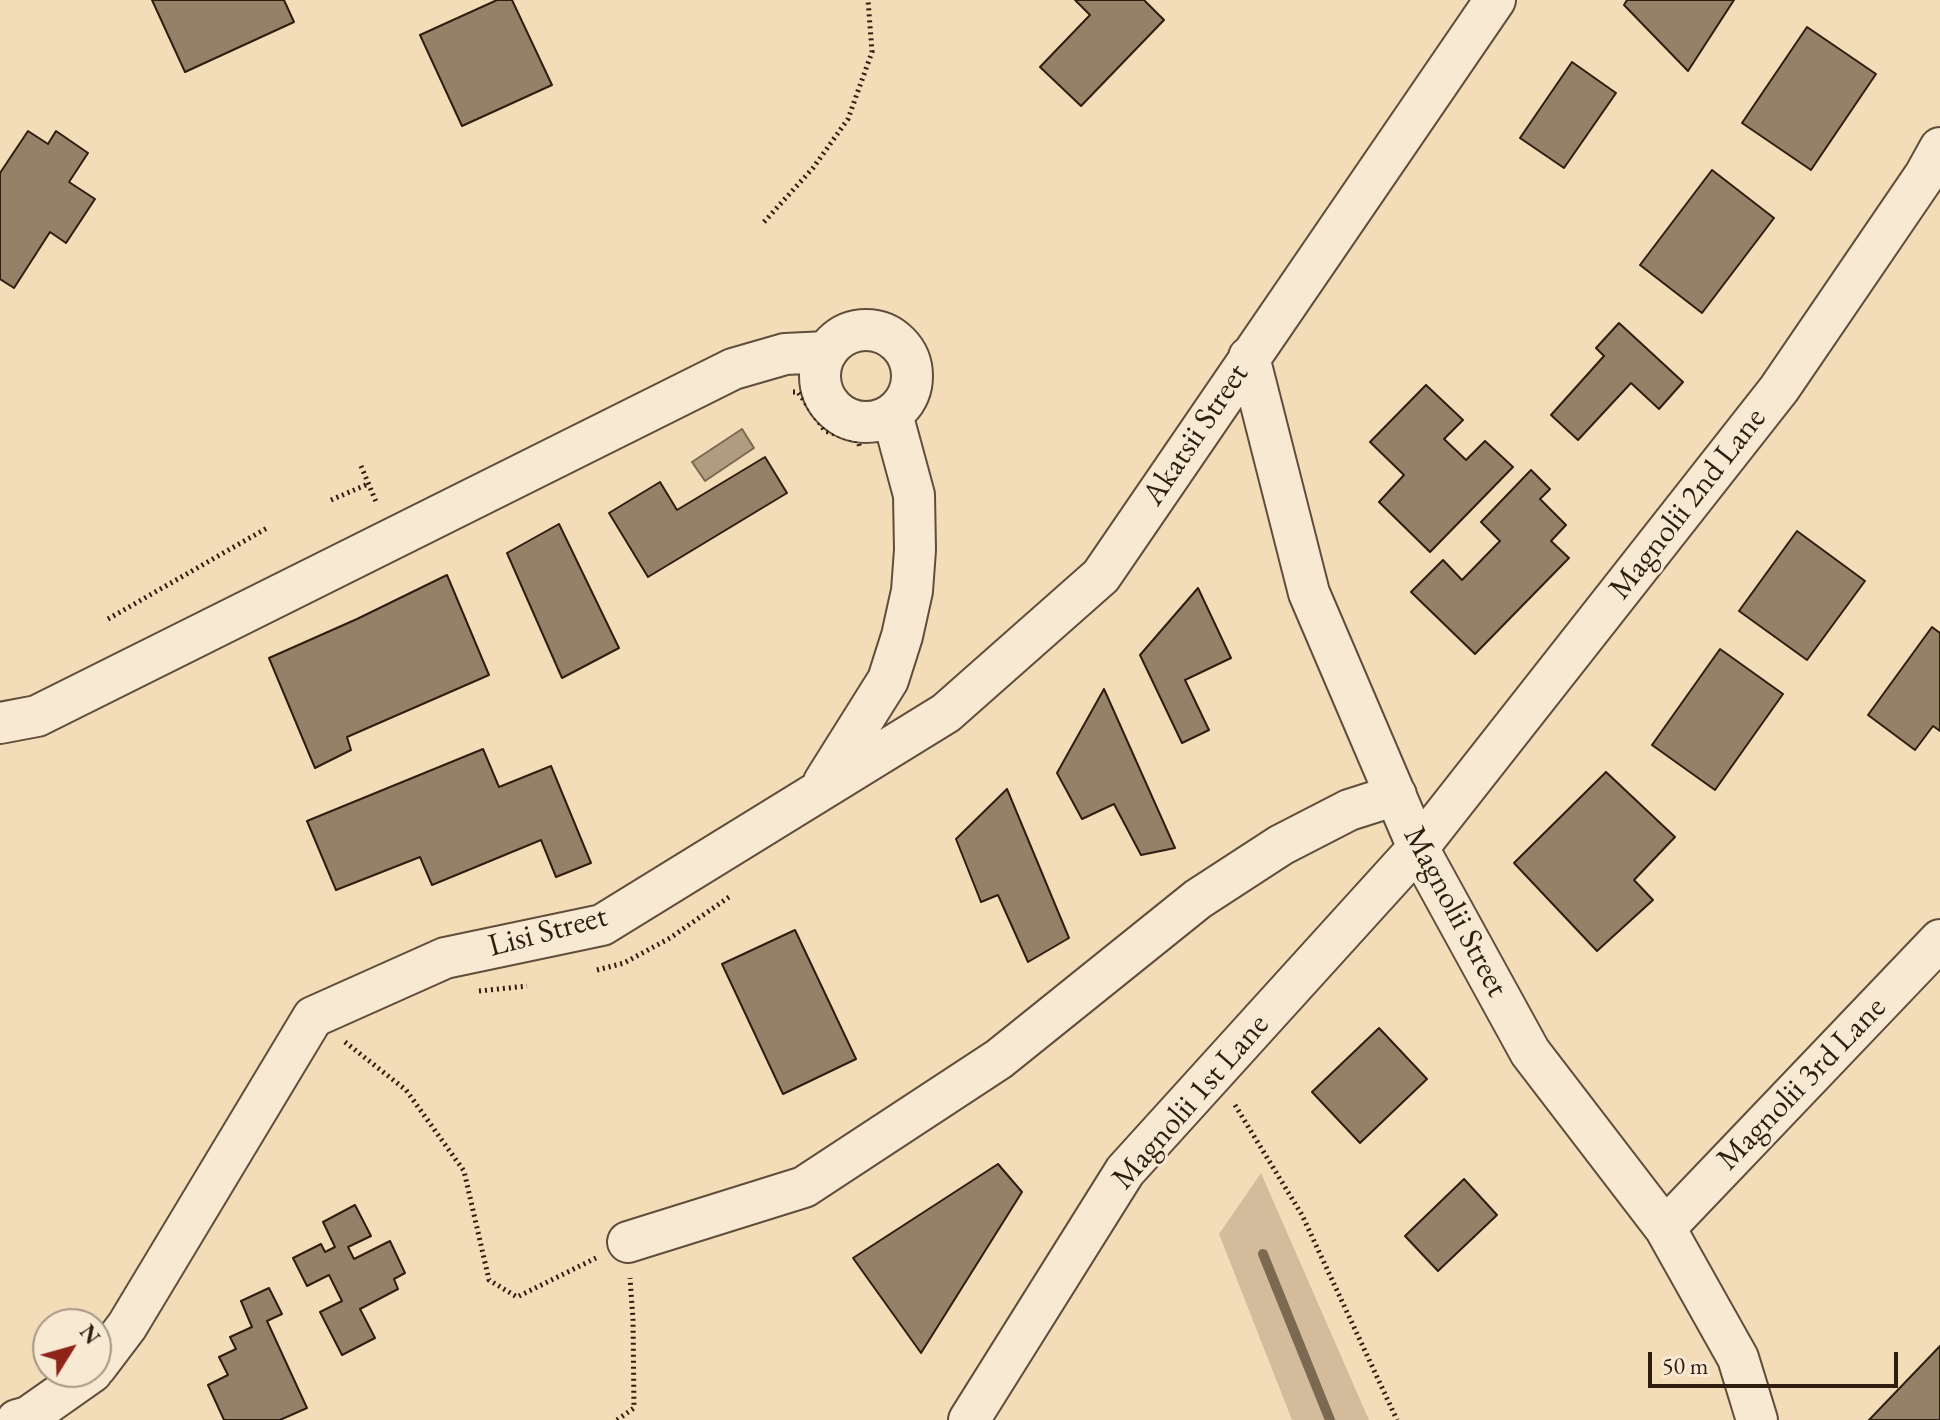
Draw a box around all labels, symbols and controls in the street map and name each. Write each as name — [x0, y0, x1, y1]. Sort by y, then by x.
street label: Akatsii Street — [1135, 357, 1257, 513]
street label: Magnolii 2nd Lane — [1601, 401, 1775, 607]
street label: Magnolii Street — [1394, 820, 1516, 1004]
street label: Lisi Street — [484, 898, 612, 966]
street label: Magnolii 3rd Lane — [1710, 989, 1894, 1179]
street label: Magnolii 1st Lane — [1104, 1006, 1278, 1198]
north arrow — [32, 1308, 112, 1388]
text: N — [73, 1319, 107, 1350]
scale bar — [1652, 1336, 1902, 1386]
text: 50 m — [1662, 1350, 1709, 1381]

